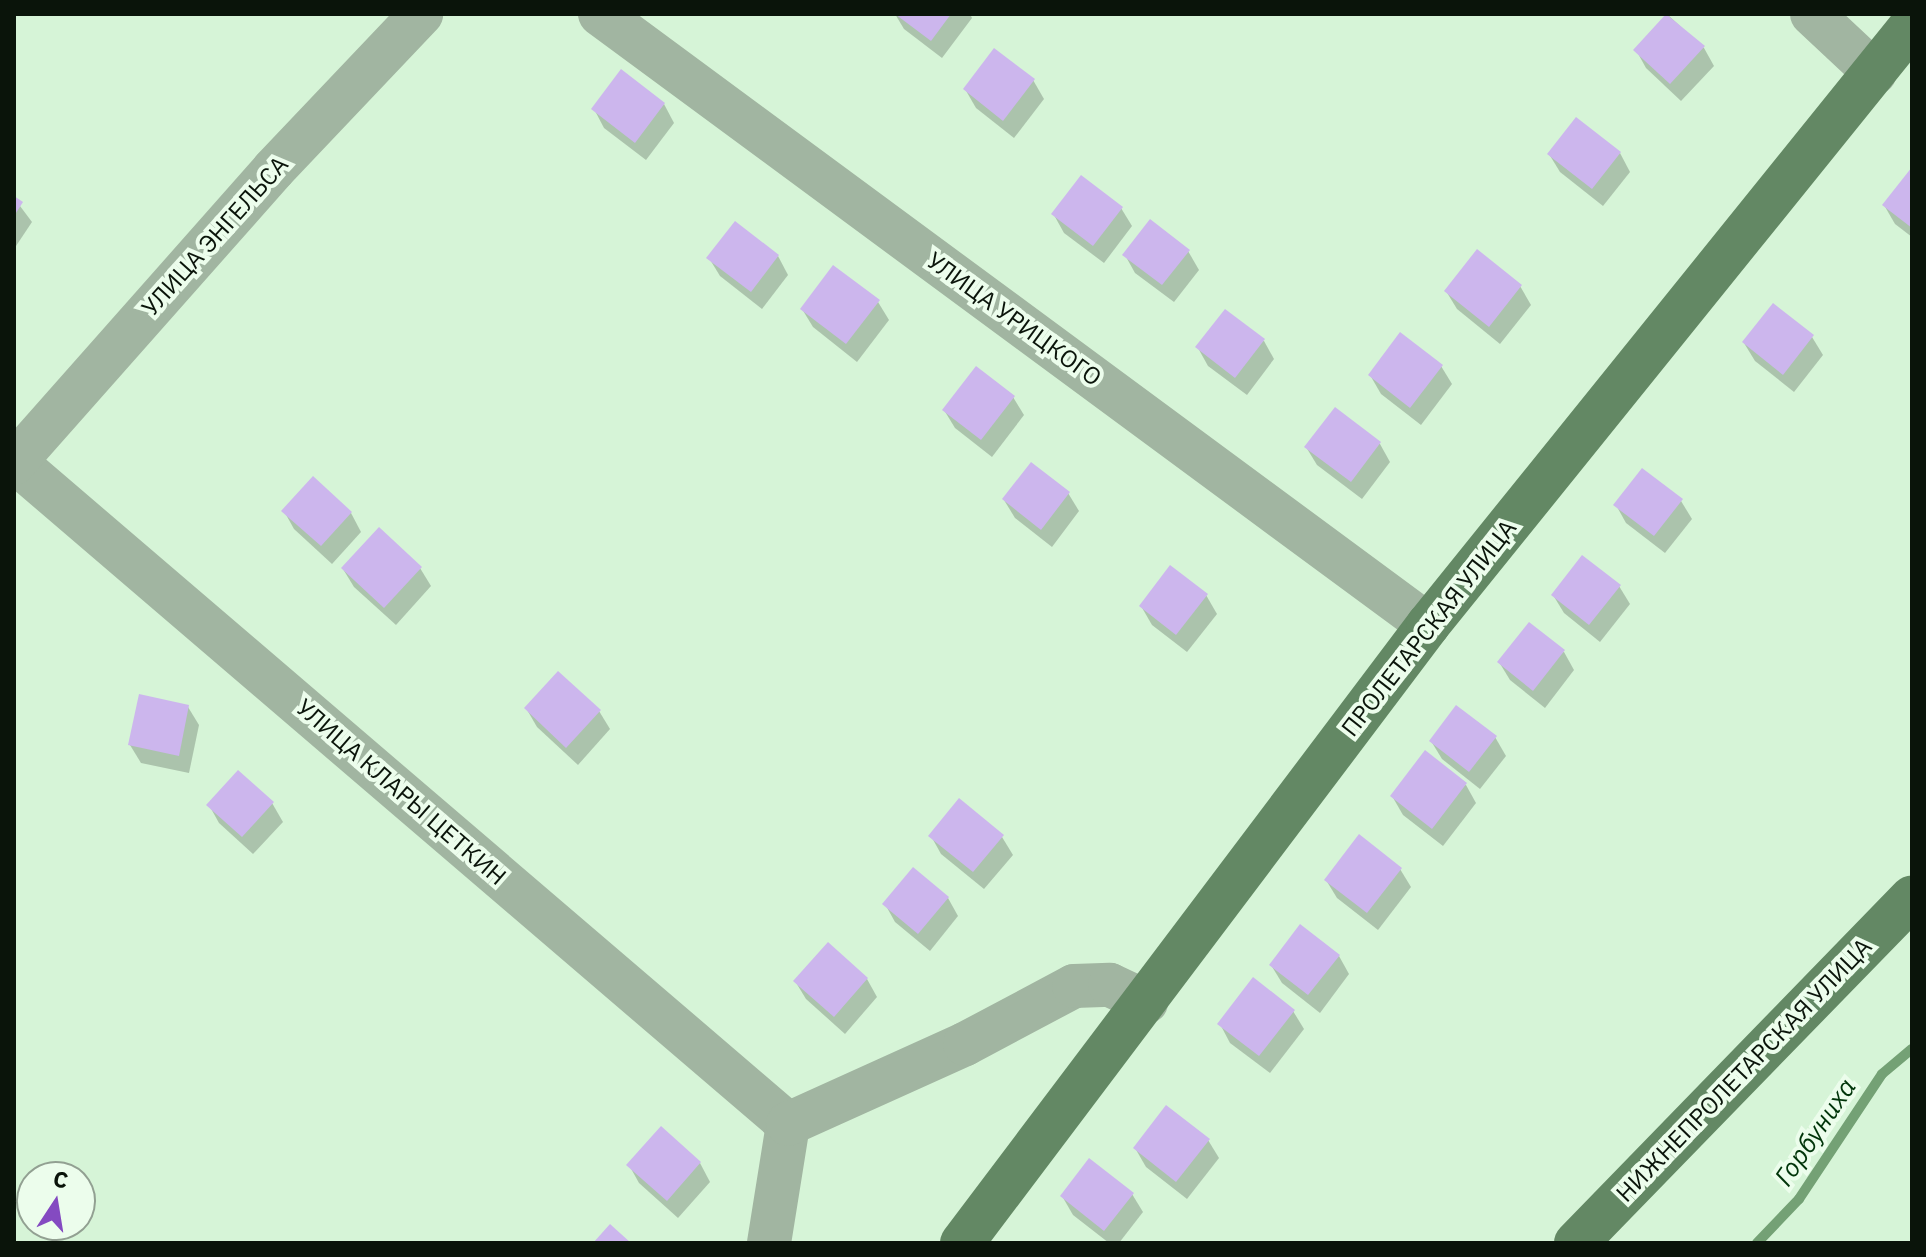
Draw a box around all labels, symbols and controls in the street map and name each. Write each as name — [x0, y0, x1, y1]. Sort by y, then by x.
street label: УЛИЦА ЭНГЕЛЬСА — [136, 150, 294, 322]
street label: УЛИЦА УРИЦКОГО — [921, 246, 1107, 392]
street label: ПРОЛЕТАРСКАЯ УЛИЦА — [1336, 514, 1522, 742]
street label: УЛИЦА КЛАРЫ ЦЕТКИН — [290, 693, 512, 891]
street label: НИЖНЕПРОЛЕТАРСКАЯ УЛИЦА — [1610, 932, 1878, 1208]
water label: Горбуниха — [1768, 1072, 1862, 1192]
north arrow — [16, 1161, 96, 1241]
text: С — [51, 1163, 71, 1195]

